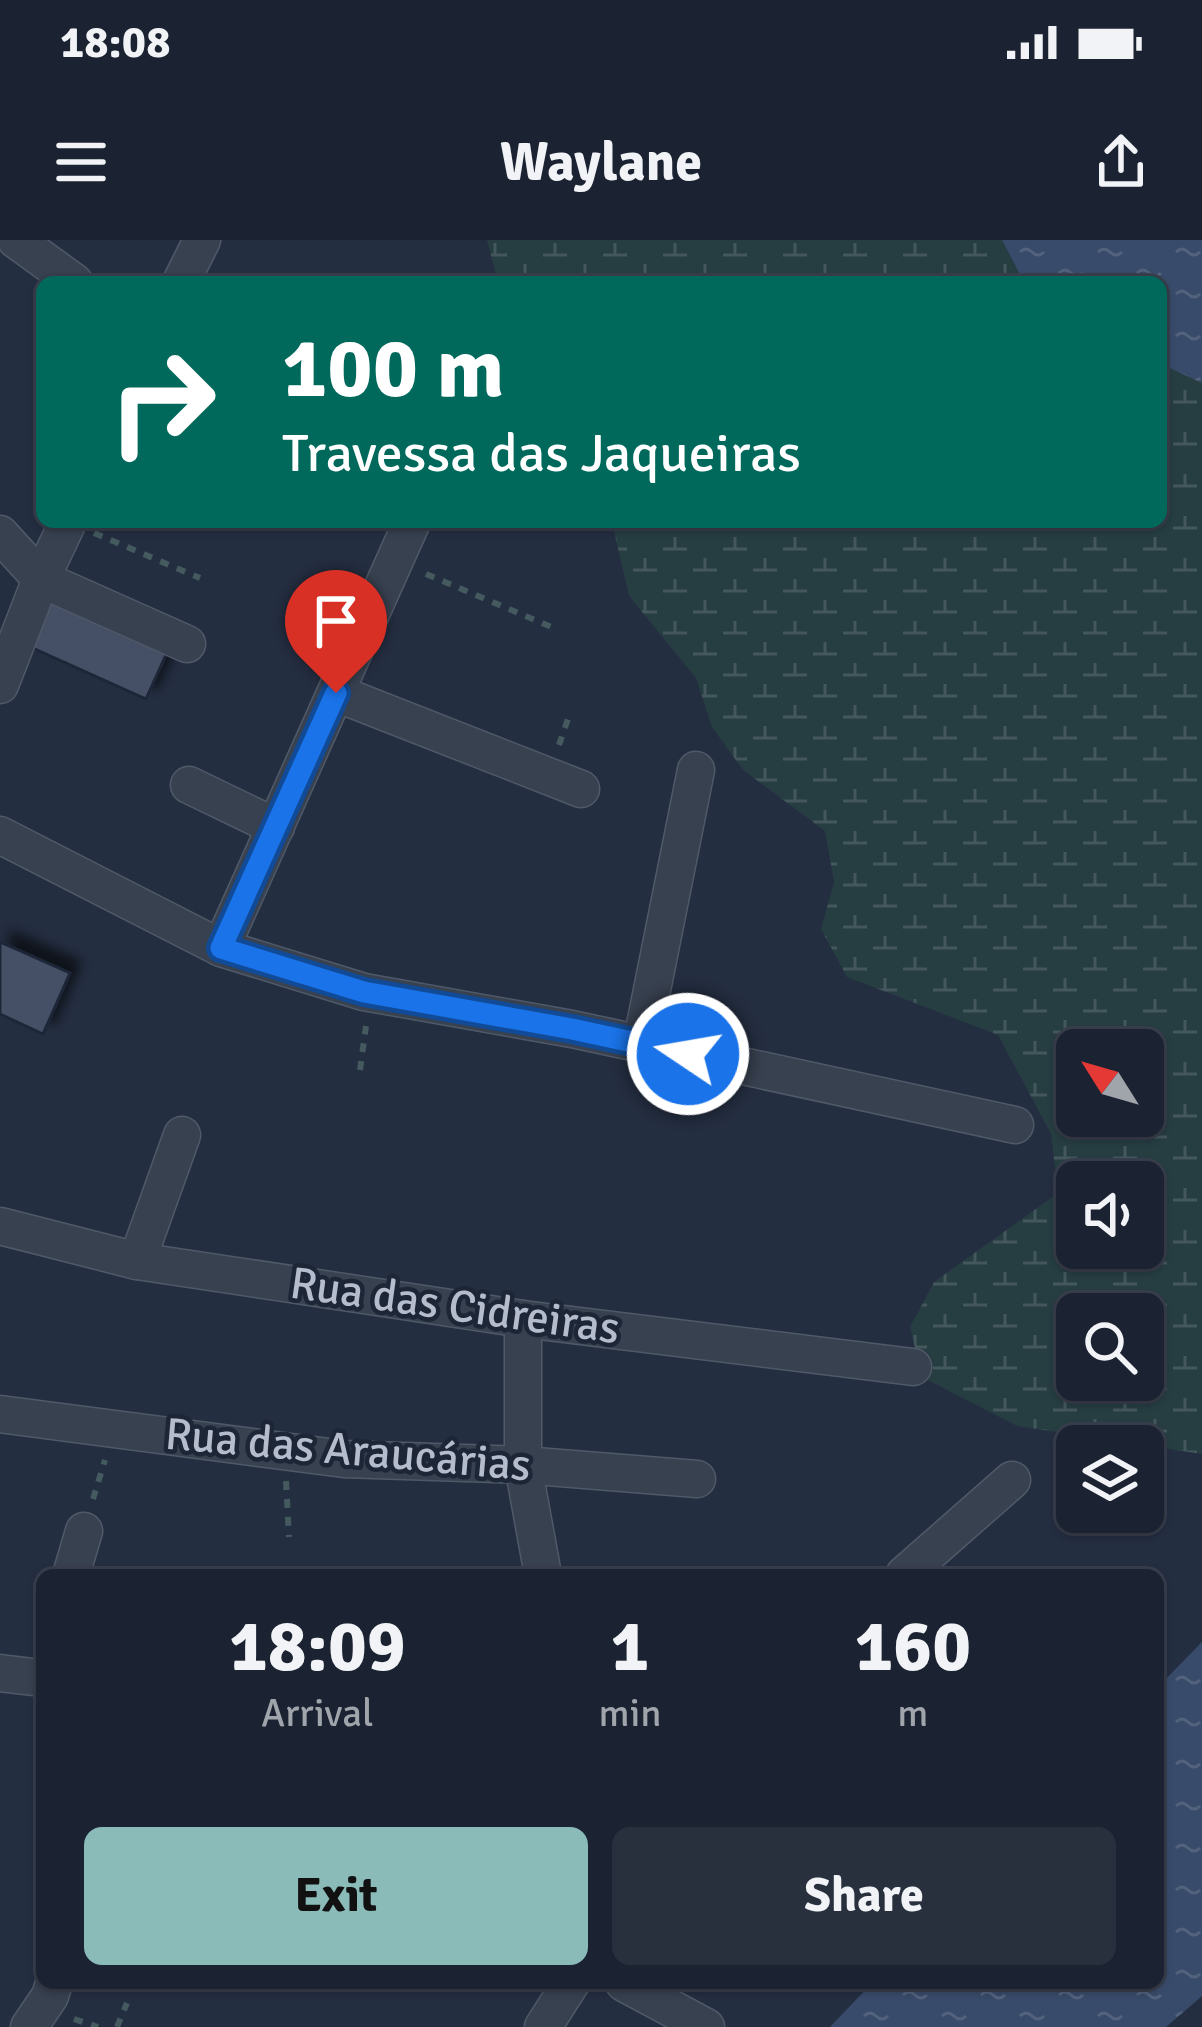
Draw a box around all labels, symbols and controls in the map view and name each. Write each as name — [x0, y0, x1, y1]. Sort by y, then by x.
text: 18:08 — [60, 15, 170, 70]
icon: menu — [48, 129, 114, 195]
text: Waylane — [500, 129, 702, 196]
icon: share — [1088, 129, 1154, 195]
text: 100 m — [282, 317, 504, 421]
icon: right — [84, 324, 240, 480]
text: Travessa das Jaqueiras — [282, 420, 801, 487]
pin — [285, 570, 387, 693]
icon: arrive — [303, 588, 369, 654]
position arrow — [625, 991, 751, 1117]
north arrow — [1056, 1029, 1164, 1137]
map controls — [1056, 1029, 1164, 1533]
button: sound — [1056, 1161, 1164, 1269]
street label: Rua das Cidreiras — [287, 1256, 623, 1356]
button: search — [1056, 1293, 1164, 1401]
street label: Rua das Araucárias — [163, 1407, 533, 1493]
button: layers — [1056, 1425, 1164, 1533]
text: 18:09 — [229, 1602, 406, 1691]
text: 1 — [611, 1602, 649, 1691]
text: 160 — [854, 1602, 971, 1691]
text: Arrival — [261, 1689, 373, 1737]
text: min — [599, 1689, 662, 1737]
text: m — [897, 1689, 928, 1737]
button: Exit — [84, 1827, 588, 1965]
button: Share — [612, 1827, 1116, 1965]

